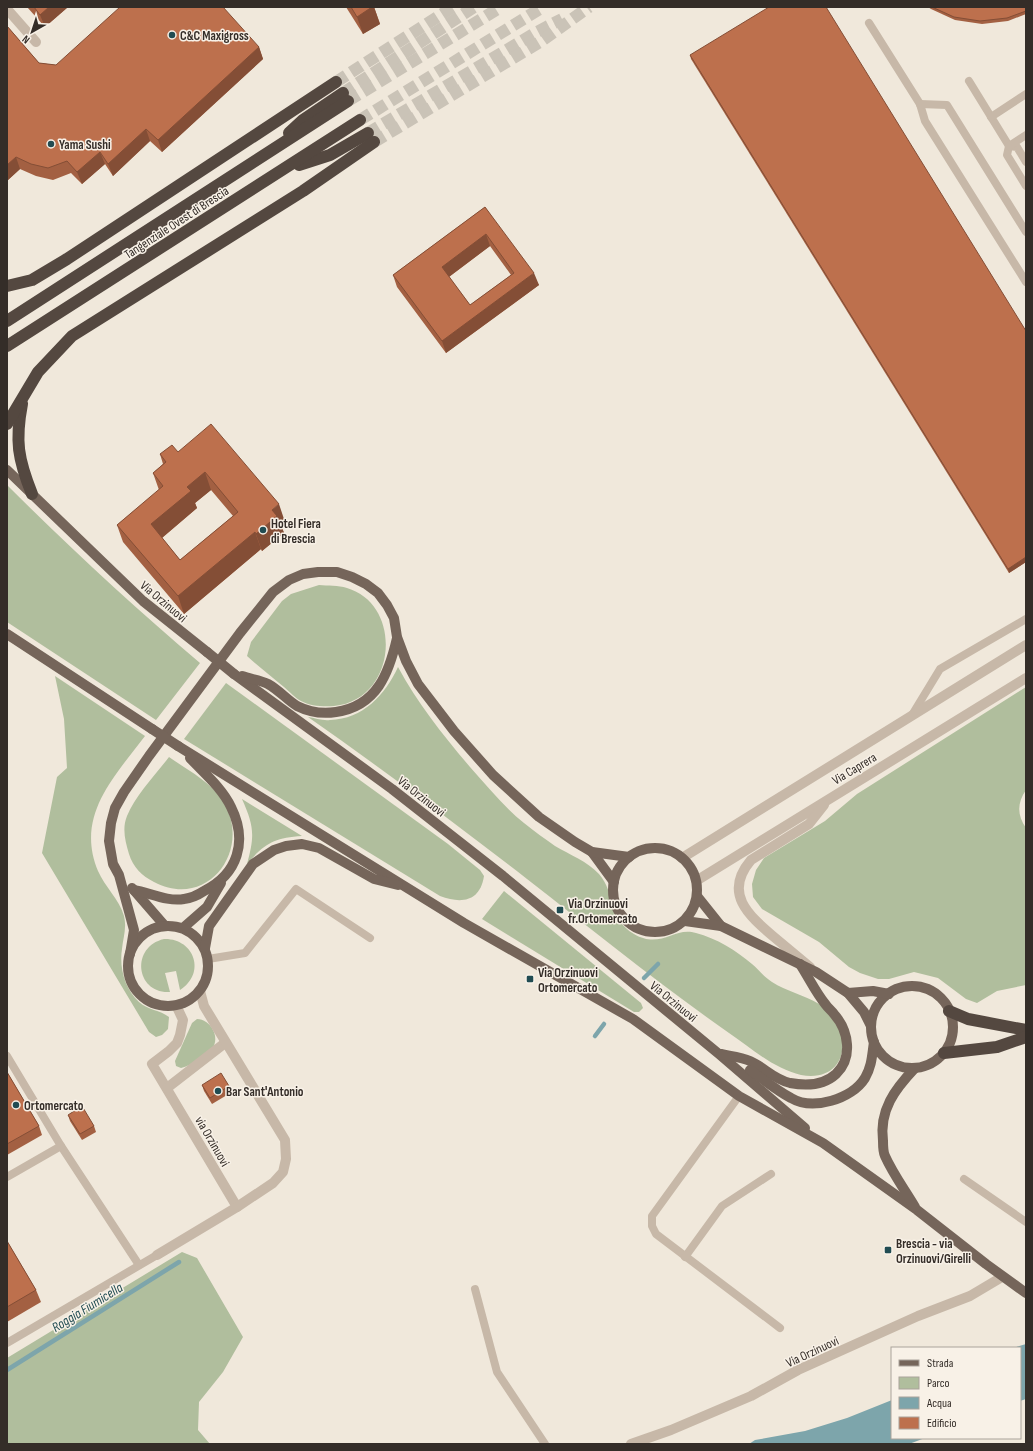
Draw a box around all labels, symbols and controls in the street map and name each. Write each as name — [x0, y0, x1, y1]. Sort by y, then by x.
north arrow — [12, 12, 52, 52]
place label: C&C Maxigross — [180, 28, 249, 44]
marker: C&C Maxigross — [167, 30, 177, 40]
text: N — [20, 32, 32, 46]
place label: Yama Sushi — [59, 137, 111, 153]
marker: Yama Sushi — [46, 139, 56, 149]
street label: Tangenziale Ovest di Brescia — [121, 183, 232, 263]
place label: Hotel Fiera di Brescia — [271, 516, 321, 547]
marker: Hotel Fiera di Brescia — [258, 525, 268, 535]
street label: Via Orzinuovi — [137, 578, 190, 626]
street label: Via Caprera — [829, 749, 880, 788]
street label: Via Orzinuovi — [394, 773, 449, 820]
place label: Via Orzinuovi fr.Ortomercato — [568, 896, 638, 927]
marker: Via Orzinuovi fr.Ortomercato — [555, 905, 565, 915]
place label: Via Orzinuovi Ortomercato — [538, 965, 598, 996]
marker: Via Orzinuovi Ortomercato — [525, 974, 535, 984]
street label: Via Orzinuovi — [646, 978, 700, 1026]
place label: Bar Sant'Antonio — [226, 1084, 304, 1100]
marker: Bar Sant'Antonio — [213, 1086, 223, 1096]
place label: Ortomercato — [24, 1098, 84, 1114]
marker: Ortomercato — [11, 1100, 21, 1110]
street label: via Orzinuovi — [191, 1113, 233, 1170]
place label: Brescia - via Orzinuovi/Girelli — [896, 1236, 971, 1267]
marker: Brescia - via Orzinuovi/Girelli — [883, 1245, 893, 1255]
water label: Roggia Fiumicella — [49, 1279, 126, 1336]
street label: Via Orzinuovi — [784, 1333, 841, 1371]
legend — [891, 1347, 1021, 1439]
text: Strada — [927, 1356, 954, 1371]
text: Parco — [927, 1376, 950, 1391]
text: Acqua — [926, 1396, 952, 1411]
text: Edificio — [927, 1416, 956, 1431]

